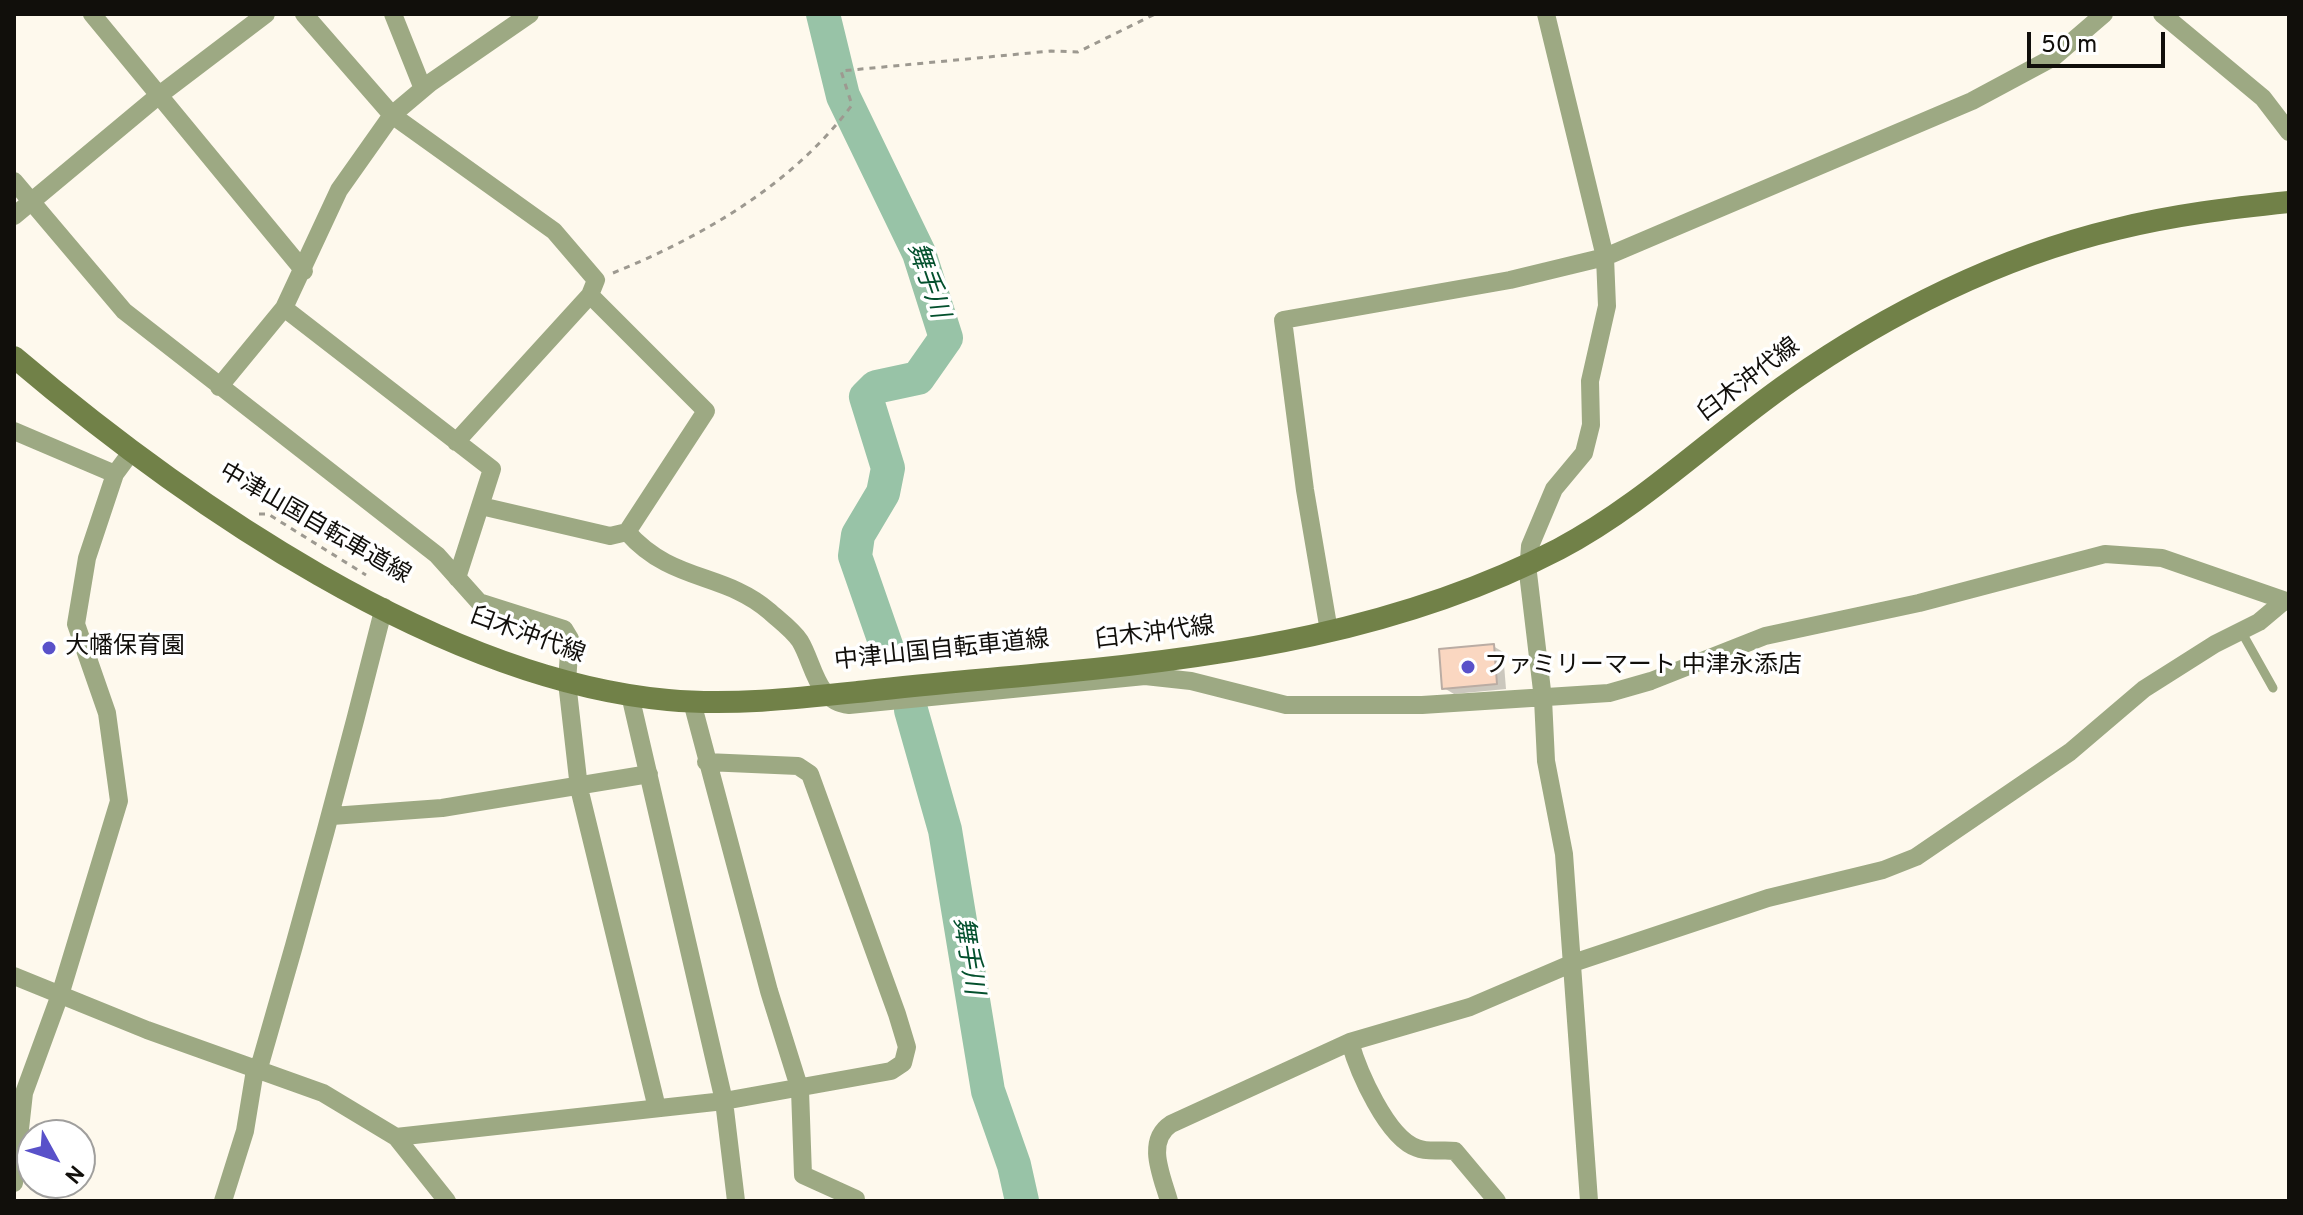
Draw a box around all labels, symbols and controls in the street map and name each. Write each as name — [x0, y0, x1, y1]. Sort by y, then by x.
scale bar — [2031, 16, 2169, 66]
text: 50 m — [2041, 31, 2097, 61]
water label: 舞手川 — [899, 239, 953, 323]
street label: 臼木沖代線 — [1693, 333, 1807, 429]
street label: 中津山国自転車道線 — [213, 459, 415, 591]
street label: 臼木沖代線 — [466, 603, 588, 671]
street label: 臼木沖代線 — [1094, 613, 1216, 657]
street label: 中津山国自転車道線 — [833, 626, 1051, 678]
place label: 大幡保育園 — [65, 634, 185, 662]
marker: 大幡保育園 — [40, 639, 58, 657]
place label: ファミリーマート 中津永添店 — [1484, 653, 1802, 681]
marker: ファミリーマート 中津永添店 — [1459, 658, 1477, 676]
water label: 舞手川 — [944, 915, 988, 997]
north arrow — [16, 1119, 96, 1199]
text: N — [58, 1159, 89, 1188]

